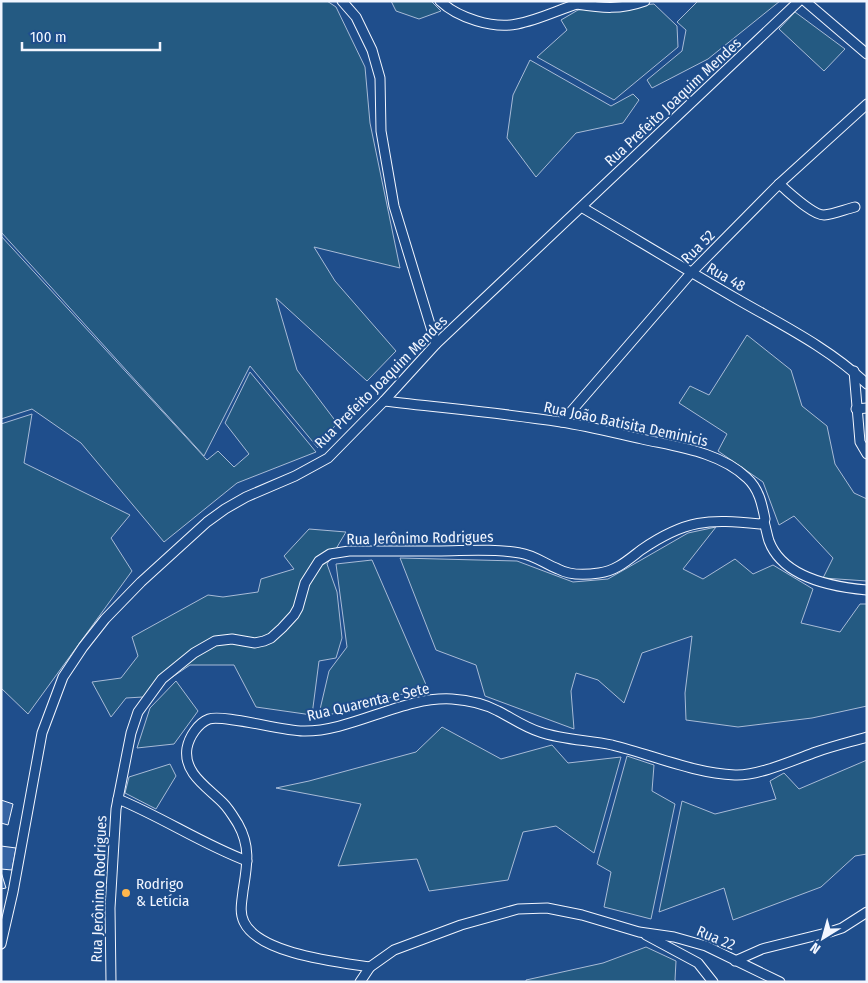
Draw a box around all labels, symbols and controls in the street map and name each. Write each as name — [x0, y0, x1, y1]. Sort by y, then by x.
scale bar — [22, 20, 160, 52]
text: 100 m — [30, 28, 67, 46]
street label: Rua Prefeito Joaquim Mendes — [601, 34, 745, 170]
street label: Rua 52 — [677, 226, 719, 268]
street label: Rua 48 — [703, 259, 749, 295]
street label: Rua Prefeito Joaquim Mendes — [311, 312, 451, 452]
street label: Rua João Batisita Deminicis — [542, 398, 710, 450]
street label: Rua Jerônimo Rodrigues — [346, 528, 494, 548]
street label: Rua Quarenta e Sete — [305, 679, 431, 725]
street label: Rua Jerônimo Rodrigues — [87, 815, 111, 963]
place label: Rodrigo & Letícia — [136, 875, 189, 910]
marker: Rodrigo & Letícia — [120, 887, 132, 899]
north arrow — [798, 913, 848, 963]
street label: Rua 22 — [694, 922, 738, 954]
text: N — [807, 939, 824, 957]

